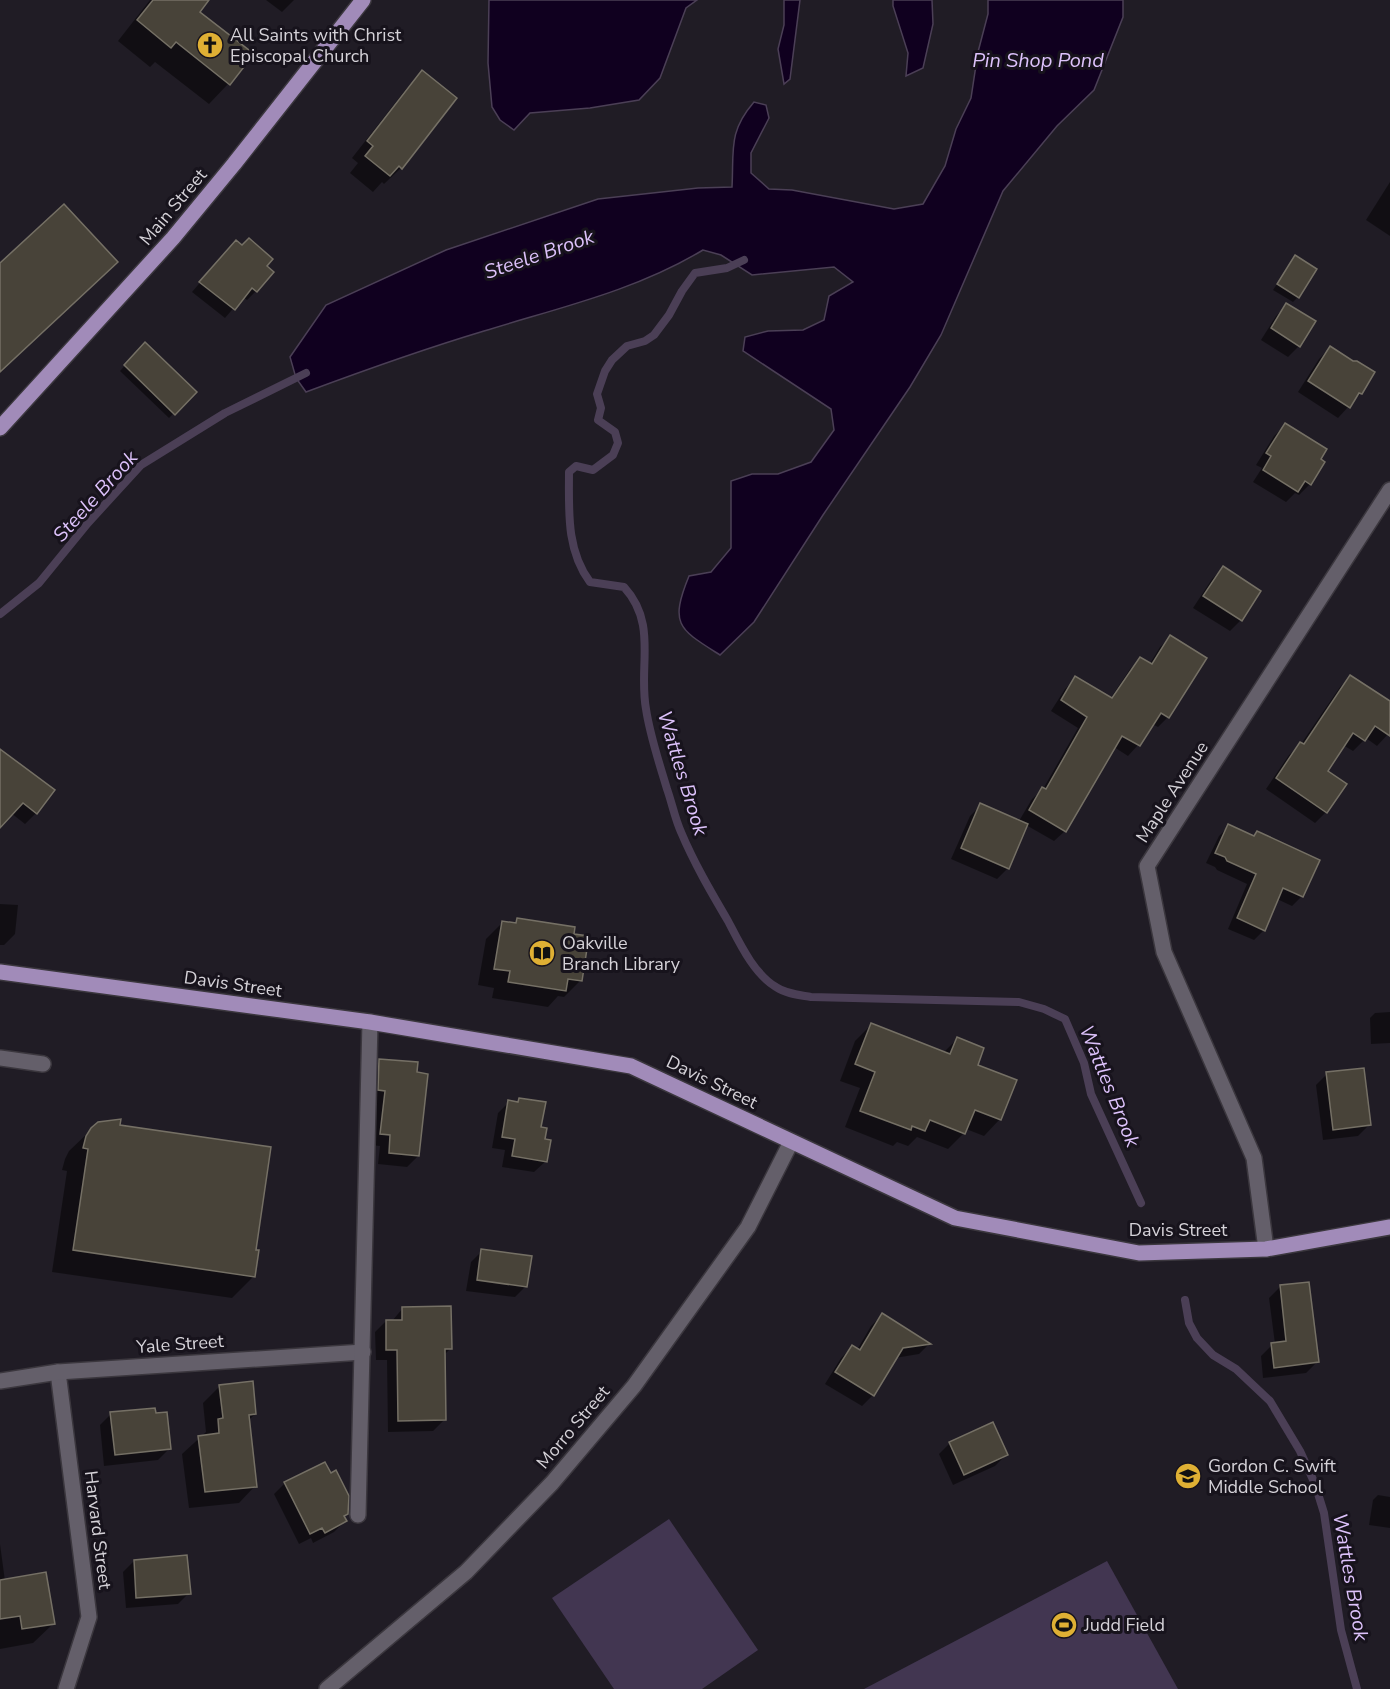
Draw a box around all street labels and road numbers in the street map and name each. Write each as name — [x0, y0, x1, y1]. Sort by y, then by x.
street label: Main Street — [134, 163, 213, 250]
street label: Maple Avenue — [1130, 737, 1214, 847]
street label: Davis Street — [182, 965, 284, 1003]
street label: Davis Street — [662, 1050, 762, 1115]
street label: Davis Street — [1129, 1218, 1228, 1242]
street label: Yale Street — [135, 1329, 225, 1359]
street label: Morro Street — [531, 1380, 615, 1474]
street label: Harvard Street — [79, 1469, 117, 1591]

